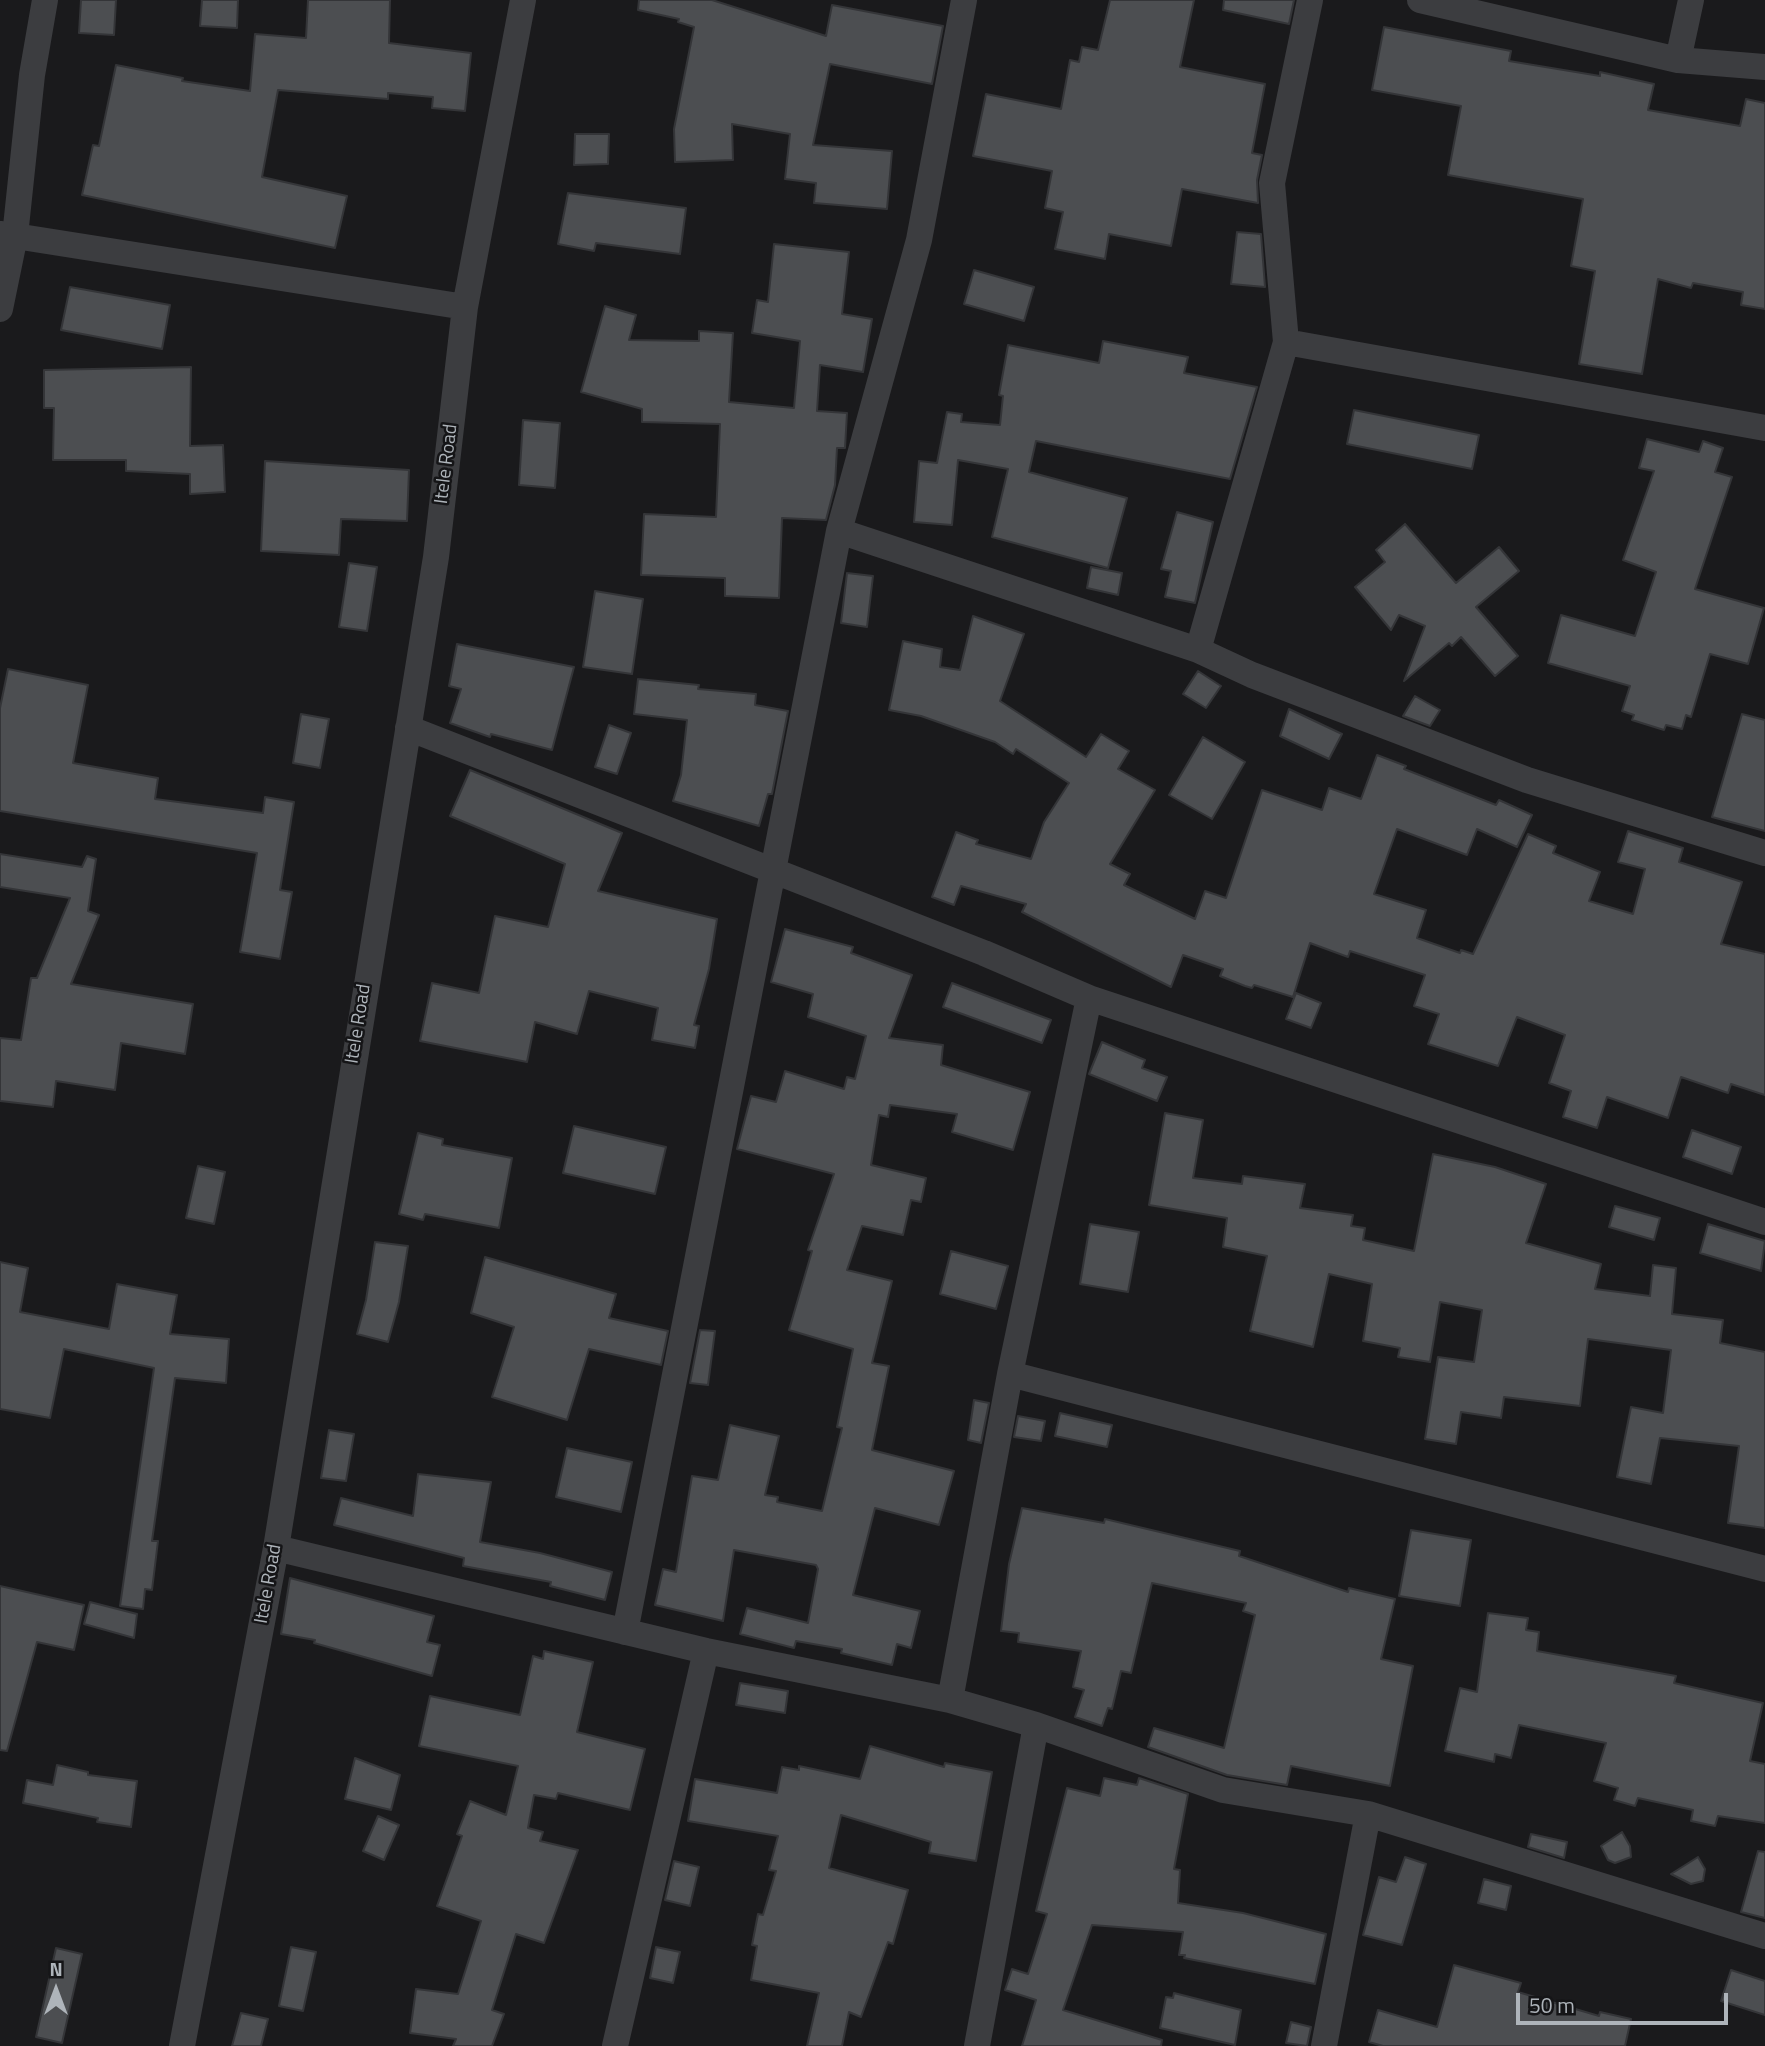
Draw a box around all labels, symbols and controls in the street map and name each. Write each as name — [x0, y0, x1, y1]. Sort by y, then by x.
street label: Itele Road — [431, 423, 463, 505]
street label: Itele Road — [341, 983, 377, 1065]
street label: Itele Road — [251, 1543, 287, 1625]
text: N — [49, 1954, 63, 1983]
north arrow — [21, 1955, 91, 2025]
scale bar — [1520, 1980, 1732, 2024]
text: 50 m — [1529, 1989, 1575, 2021]

